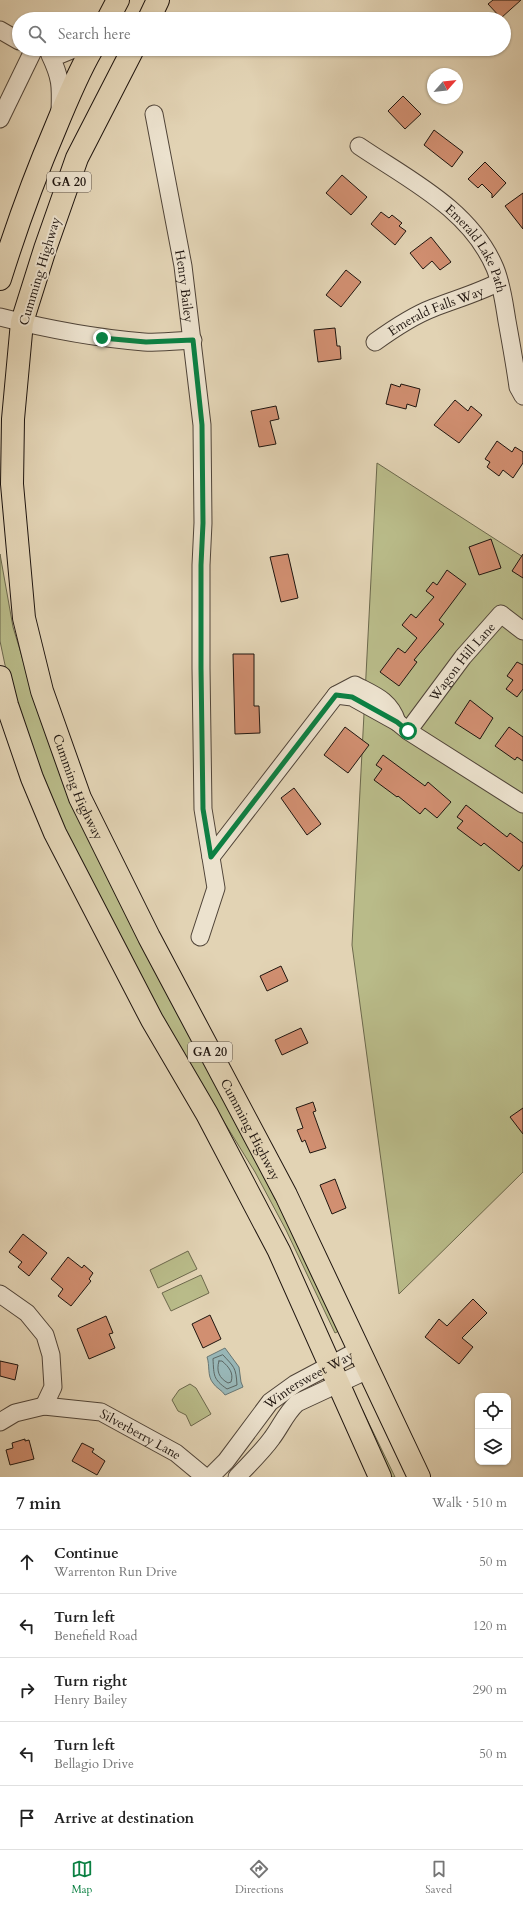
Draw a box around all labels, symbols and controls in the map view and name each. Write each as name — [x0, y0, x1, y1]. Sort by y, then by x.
search box — [12, 12, 511, 56]
icon: search — [26, 23, 48, 45]
text: Search here — [58, 24, 131, 44]
north arrow — [427, 68, 463, 104]
road number: GA 20 — [47, 172, 91, 192]
street label: Emerald Lake Path — [441, 201, 510, 294]
street label: Cumming Highway — [15, 215, 65, 328]
street label: Henry Bailey — [170, 248, 198, 324]
street label: Emerald Falls Way — [385, 282, 487, 340]
route end — [93, 329, 111, 347]
street label: Wagon Hill Lane — [425, 619, 500, 706]
route start — [399, 722, 417, 740]
street label: Cumming Highway — [48, 732, 107, 843]
road number: GA 20 — [188, 1042, 232, 1062]
street label: Cumming Highway — [216, 1076, 285, 1184]
street label: Wintersweet Way — [260, 1347, 357, 1414]
map controls — [475, 1393, 511, 1465]
button: locate — [475, 1393, 511, 1429]
street label: Silverberry Lane — [96, 1405, 185, 1464]
button: layers — [475, 1429, 511, 1465]
text: 7 min — [16, 1492, 61, 1515]
text: Walk · 510 m — [432, 1494, 507, 1512]
text: Continue — [54, 1543, 119, 1563]
icon: ahead — [16, 1551, 38, 1573]
text: 50 m — [479, 1553, 507, 1571]
text: Warrenton Run Drive — [54, 1563, 177, 1581]
text: Turn left — [54, 1607, 115, 1627]
icon: left — [16, 1615, 38, 1637]
text: 120 m — [473, 1617, 507, 1635]
text: Benefield Road — [54, 1627, 138, 1645]
text: Turn right — [54, 1671, 127, 1691]
icon: right — [16, 1679, 38, 1701]
text: 290 m — [473, 1681, 507, 1699]
text: Henry Bailey — [54, 1691, 127, 1709]
text: Turn left — [54, 1735, 115, 1755]
icon: left — [16, 1743, 38, 1765]
text: 50 m — [479, 1745, 507, 1763]
text: Bellagio Drive — [54, 1755, 134, 1773]
icon: arrive — [16, 1807, 38, 1829]
text: Arrive at destination — [54, 1808, 194, 1828]
tab: Map — [71, 1858, 93, 1897]
tab: Directions — [235, 1858, 283, 1897]
tab: Saved — [425, 1858, 452, 1897]

